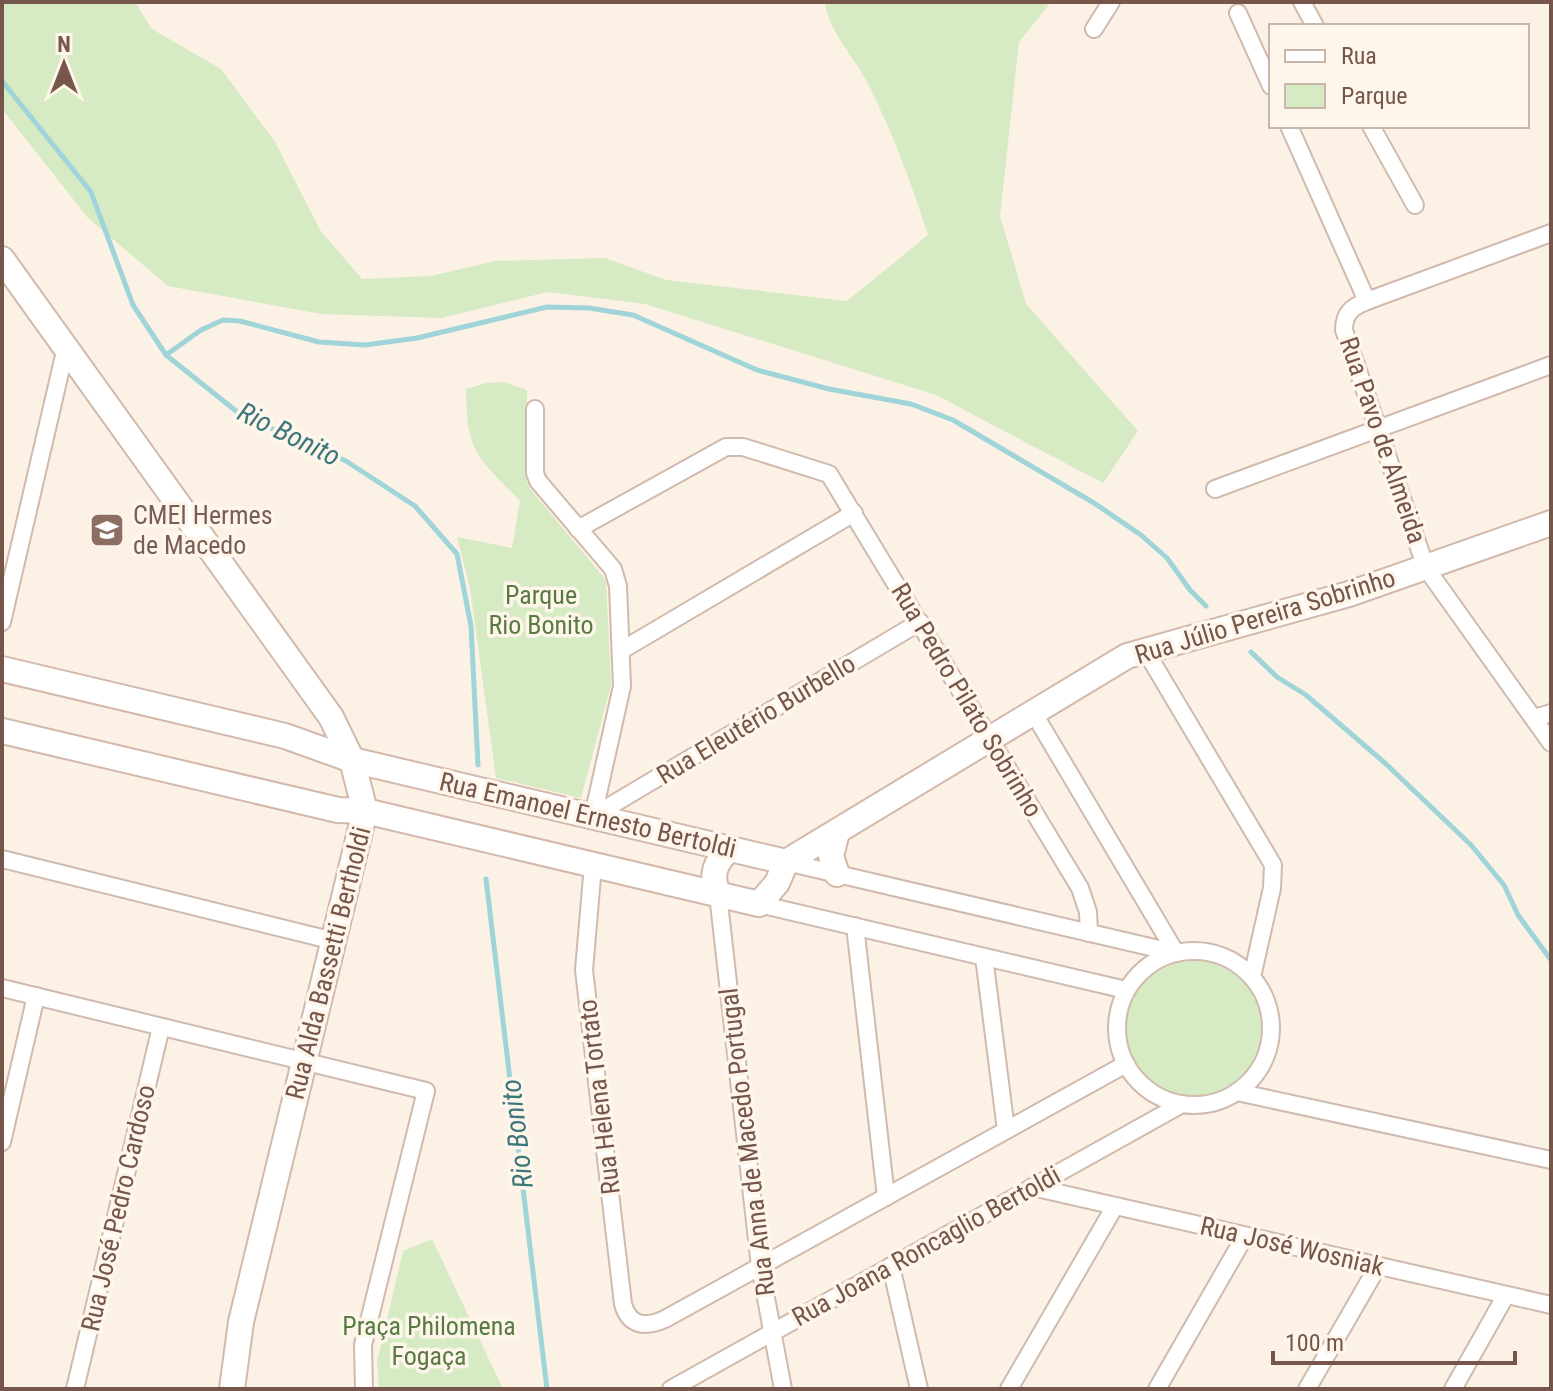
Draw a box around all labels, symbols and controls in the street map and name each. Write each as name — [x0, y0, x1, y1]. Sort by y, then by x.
north arrow — [24, 24, 104, 104]
legend — [1269, 24, 1529, 128]
text: N — [57, 32, 71, 57]
text: Rua — [1341, 42, 1377, 70]
text: Parque — [1341, 82, 1408, 110]
street label: Rua Pavo de Almeida — [1334, 333, 1432, 547]
water label: Rio Bonito — [232, 395, 346, 473]
place label: CMEI Hermes de Macedo — [133, 500, 273, 560]
school or university icon: CMEI Hermes de Macedo — [88, 511, 126, 549]
street label: Rua Júlio Pereira Sobrinho — [1131, 562, 1399, 670]
street label: Rua Pedro Pilato Sobrinho — [885, 578, 1049, 822]
park label: Parque Rio Bonito — [488, 580, 594, 640]
street label: Rua Eleutério Burbello — [651, 648, 861, 790]
street label: Rua Emanoel Ernesto Bertoldi — [437, 766, 739, 864]
street label: Rua Alda Bassetti Bertholdi — [280, 824, 376, 1102]
street label: Rua Anna de Macedo Portugal — [713, 986, 781, 1298]
street label: Rua Helena Tortato — [572, 998, 626, 1196]
water label: Rio Bonito — [494, 1077, 540, 1191]
street label: Rua José Pedro Cardoso — [75, 1082, 161, 1334]
street label: Rua Joana Roncaglio Bertoldi — [787, 1160, 1065, 1332]
street label: Rua José Wosniak — [1197, 1210, 1387, 1282]
park label: Praça Philomena Fogaça — [342, 1311, 516, 1371]
scale bar — [1273, 1315, 1515, 1365]
text: 100 m — [1285, 1329, 1344, 1357]

